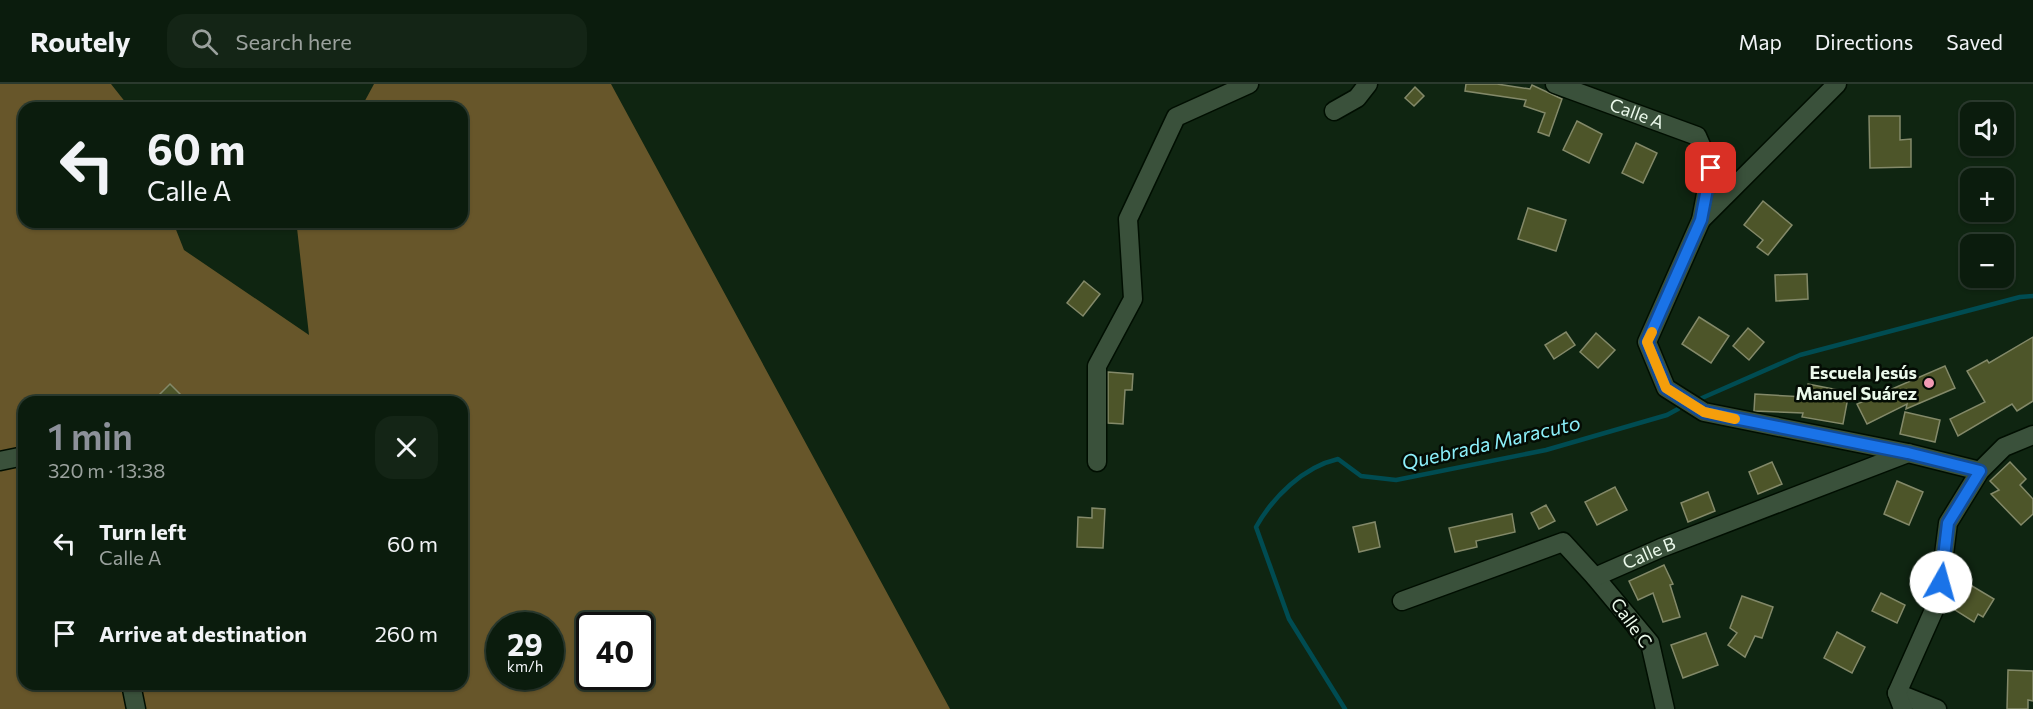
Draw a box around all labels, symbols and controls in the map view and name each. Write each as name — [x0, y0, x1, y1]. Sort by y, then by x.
search box — [167, 14, 587, 68]
text: Routely — [30, 24, 131, 58]
icon: search — [188, 25, 221, 58]
text: Search here — [236, 28, 352, 55]
text: Map — [1739, 29, 1782, 54]
text: Directions — [1815, 29, 1913, 54]
text: Saved — [1946, 29, 2003, 54]
street label: Calle A — [1607, 93, 1667, 133]
map controls — [1960, 102, 2014, 288]
button: sound — [1960, 102, 2014, 156]
text: 60 m — [147, 122, 246, 174]
icon: left — [48, 126, 126, 204]
pin — [1685, 142, 1736, 193]
icon: arrive — [1694, 151, 1727, 184]
button: + — [1960, 168, 2014, 222]
text: Calle A — [147, 174, 231, 207]
button: − — [1960, 234, 2014, 288]
place label: Escuela Jesús Manuel Suárez — [1795, 361, 1917, 404]
marker: Escuela Jesús Manuel Suárez — [1922, 376, 1936, 390]
water label: Quebrada Maracuto — [1399, 410, 1583, 474]
text: 1 min — [48, 413, 133, 457]
button: close — [375, 416, 438, 479]
text: 320 m · 13:38 — [48, 458, 165, 482]
text: Turn left — [99, 518, 186, 545]
icon: left — [48, 527, 81, 560]
text: 60 m — [387, 530, 438, 557]
street label: Calle B — [1619, 531, 1678, 574]
text: Calle A — [99, 545, 162, 569]
position arrow — [1909, 550, 1973, 614]
street label: Calle C — [1606, 593, 1657, 652]
speed limit sign: 40 — [576, 612, 654, 690]
icon: arrive — [48, 617, 81, 650]
text: Arrive at destination — [99, 620, 307, 647]
text: 260 m — [375, 620, 438, 647]
text: 29 — [507, 625, 543, 662]
text: km/h — [507, 657, 543, 675]

